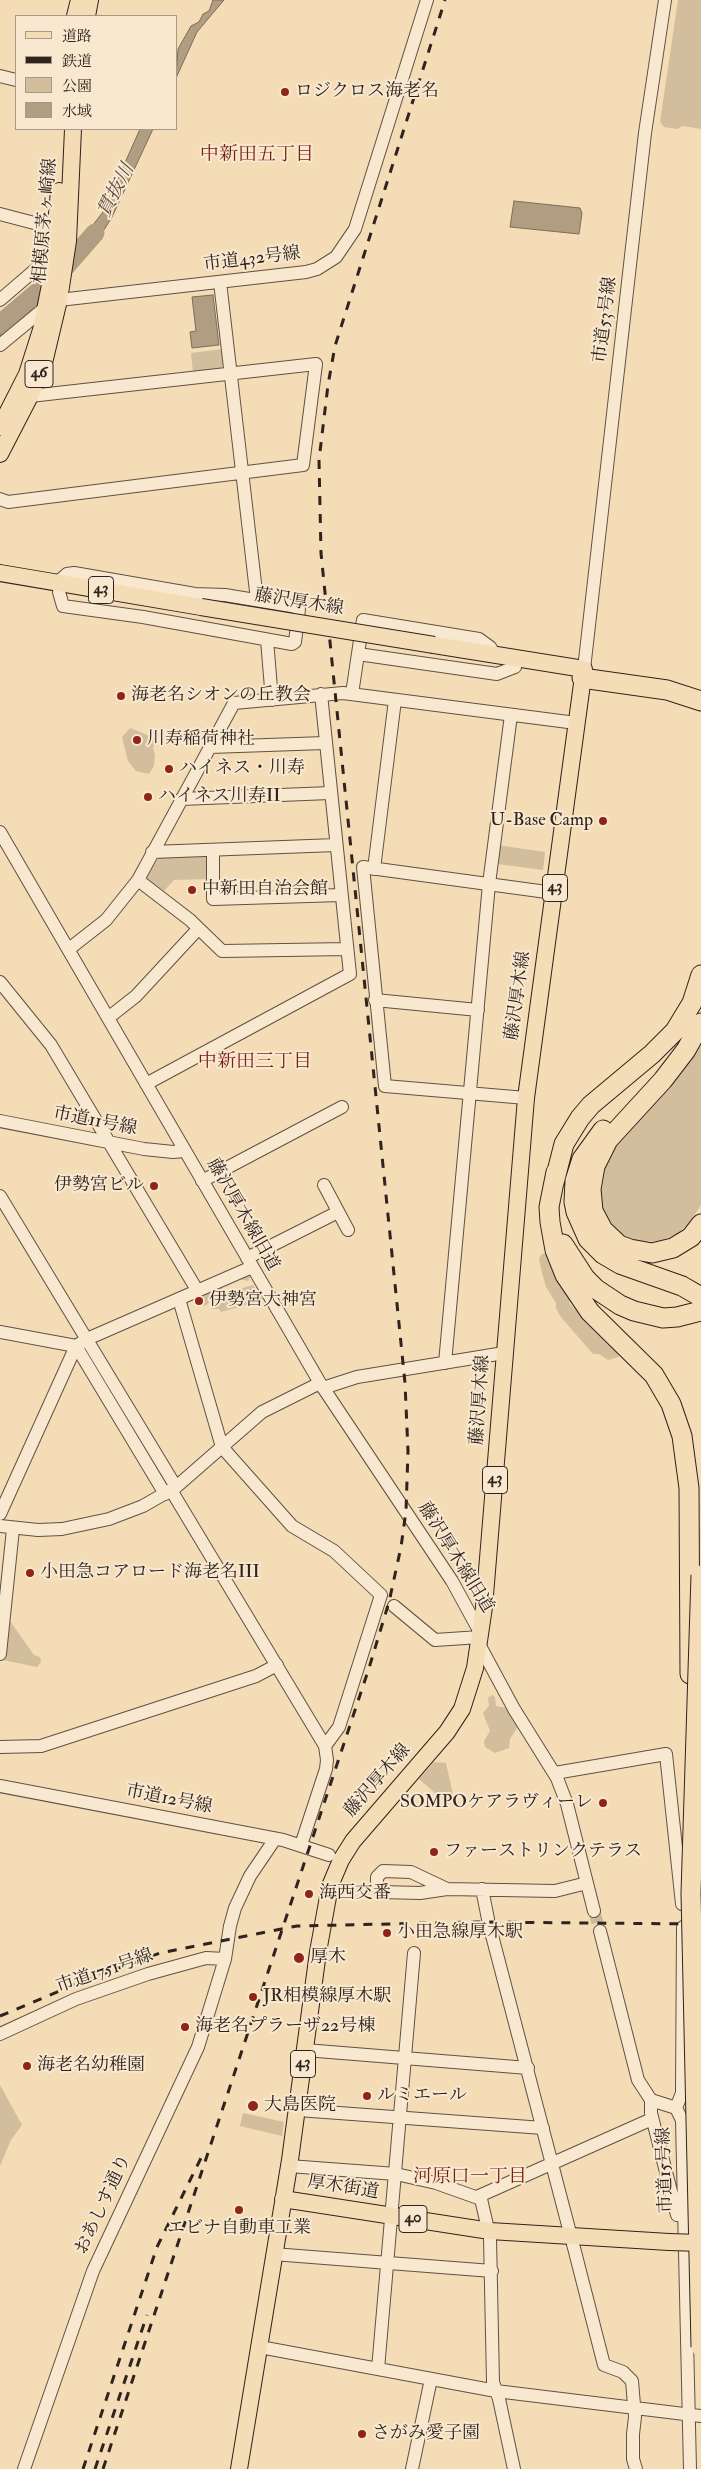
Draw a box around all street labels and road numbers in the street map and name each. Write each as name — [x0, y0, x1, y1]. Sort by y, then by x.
street label: 相模原茅ヶ崎線 — [30, 157, 62, 285]
street label: 市道432号線 — [202, 243, 302, 277]
street label: 市道53号線 — [590, 276, 622, 364]
road number: 46 — [25, 360, 53, 388]
road number: 43 — [88, 576, 114, 604]
street label: 藤沢厚木線 — [253, 585, 345, 621]
road number: 43 — [542, 874, 568, 901]
street label: 藤沢厚木線 — [502, 950, 536, 1042]
street label: 市道11号線 — [51, 1103, 139, 1141]
street label: 藤沢厚木線旧道 — [201, 1155, 283, 1275]
street label: 藤沢厚木線 — [467, 1354, 495, 1446]
road number: 43 — [482, 1466, 508, 1494]
street label: 藤沢厚木線旧道 — [412, 1499, 498, 1617]
street label: 藤沢厚木線 — [340, 1740, 416, 1822]
street label: 市道12号線 — [124, 1781, 214, 1819]
street label: 市道1751号線 — [54, 1945, 156, 1999]
road number: 43 — [290, 2050, 316, 2078]
street label: 市道15号線 — [654, 2127, 678, 2213]
street label: おあしす通り — [71, 2151, 137, 2259]
street label: 厚木街道 — [306, 2172, 380, 2204]
road number: 40 — [399, 2206, 427, 2232]

